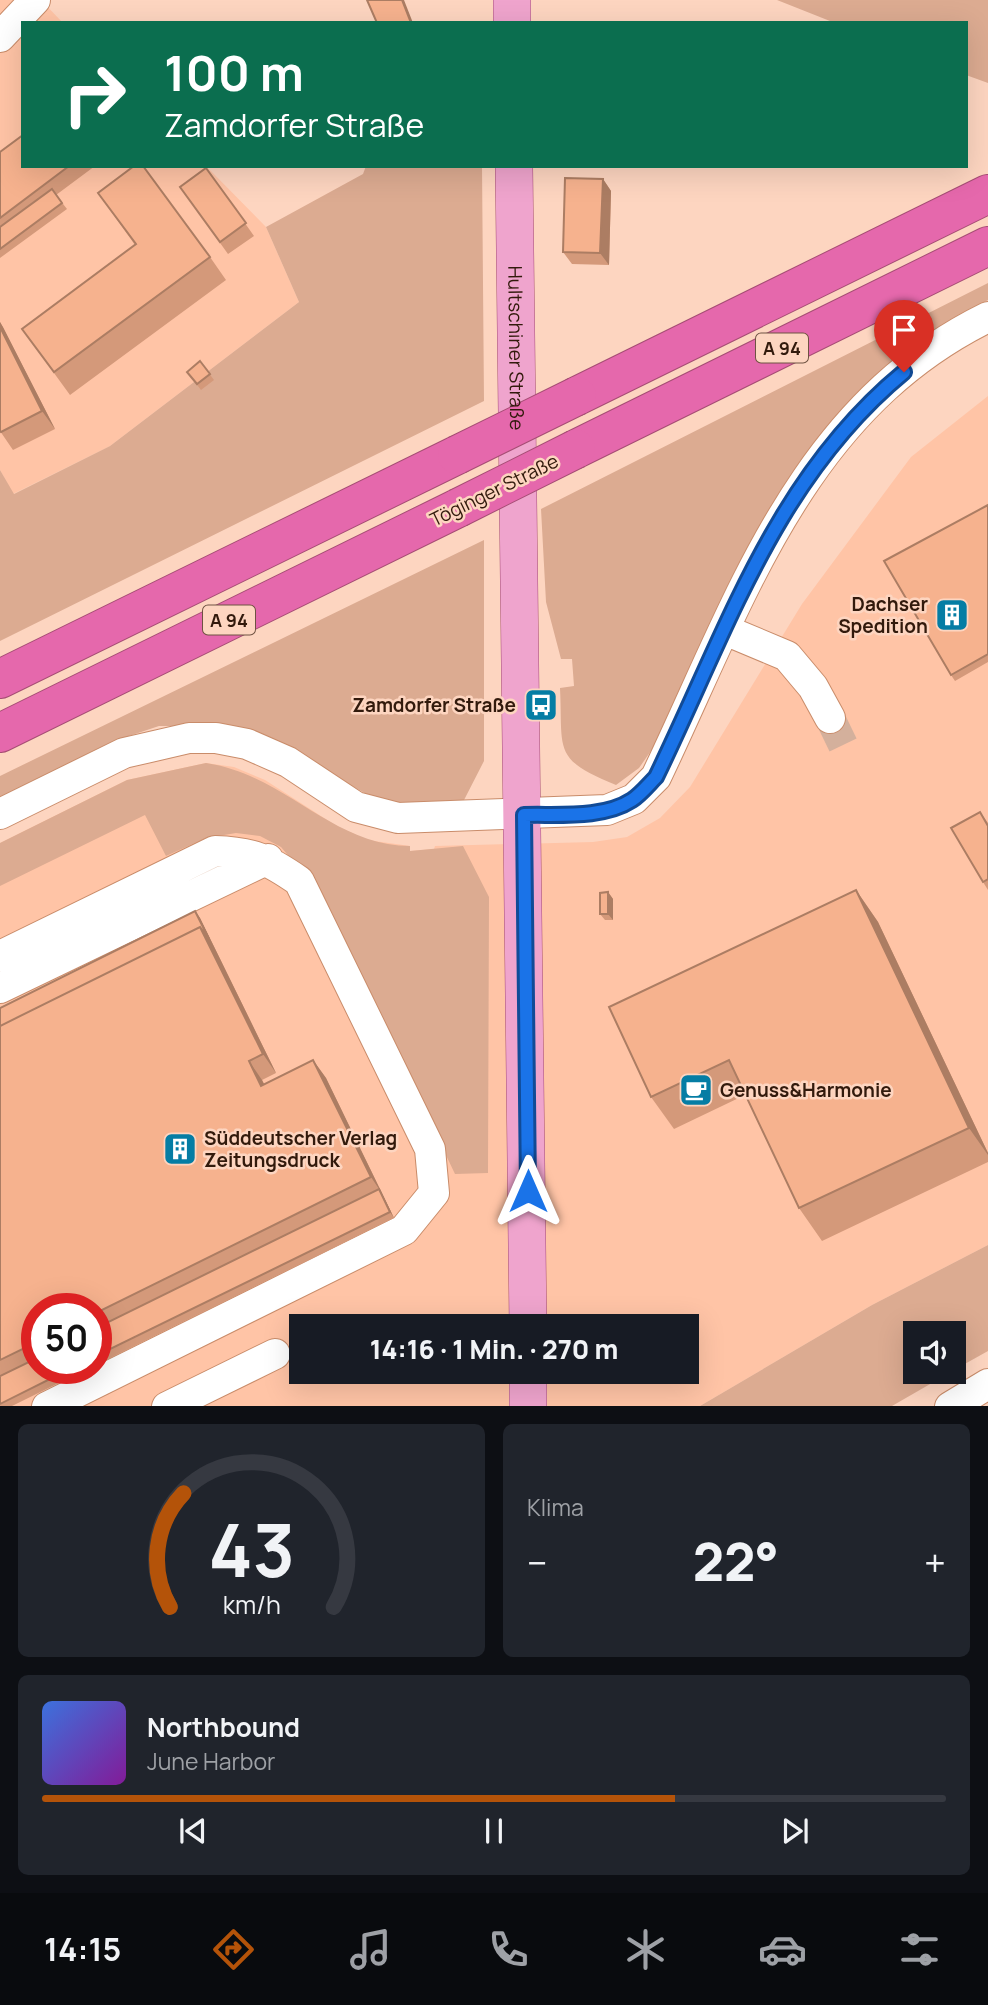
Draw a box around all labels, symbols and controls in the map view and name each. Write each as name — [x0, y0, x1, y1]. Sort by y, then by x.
text: 100 m — [164, 39, 304, 106]
icon: right — [49, 49, 140, 140]
text: Zamdorfer Straße — [164, 103, 424, 147]
street label: Hultschiner Straße — [502, 266, 530, 430]
pin — [874, 300, 934, 372]
icon: arrive — [885, 311, 923, 349]
road number: A 94 — [756, 334, 808, 362]
street label: Töginger Straße — [425, 448, 563, 532]
place label: Dachser Spedition — [838, 591, 928, 639]
building icon: Dachser Spedition — [933, 596, 971, 634]
road number: A 94 — [203, 606, 255, 634]
bus stop icon: Zamdorfer Straße — [522, 686, 560, 724]
place label: Zamdorfer Straße — [352, 692, 516, 718]
cafe icon: Genuss&Harmonie — [677, 1071, 715, 1109]
place label: Genuss&Harmonie — [720, 1077, 892, 1103]
place label: Süddeutscher Verlag Zeitungsdruck — [204, 1125, 397, 1173]
building icon: Süddeutscher Verlag Zeitungsdruck — [161, 1130, 199, 1168]
position arrow — [491, 1154, 565, 1228]
speed limit sign: 50 — [21, 1293, 112, 1384]
map controls — [903, 1321, 966, 1384]
button: sound — [903, 1321, 966, 1384]
text: 14:16 · 1 Min. · 270 m — [370, 1331, 618, 1367]
text: Klima — [527, 1491, 584, 1523]
text: 43 — [208, 1499, 295, 1599]
text: 22° — [693, 1526, 779, 1597]
text: − — [527, 1536, 548, 1588]
text: + — [924, 1536, 946, 1588]
text: km/h — [222, 1586, 281, 1621]
text: Northbound — [147, 1709, 300, 1745]
text: June Harbor — [147, 1745, 275, 1777]
icon: previous — [174, 1812, 212, 1850]
icon: pause — [475, 1812, 513, 1850]
icon: next — [776, 1812, 814, 1850]
icon: directions — [209, 1925, 258, 1974]
icon: music — [346, 1925, 395, 1974]
icon: phone — [484, 1925, 533, 1974]
icon: climate — [621, 1925, 670, 1974]
icon: car — [758, 1925, 807, 1974]
icon: filters — [895, 1925, 944, 1974]
text: 14:15 — [44, 1927, 121, 1971]

